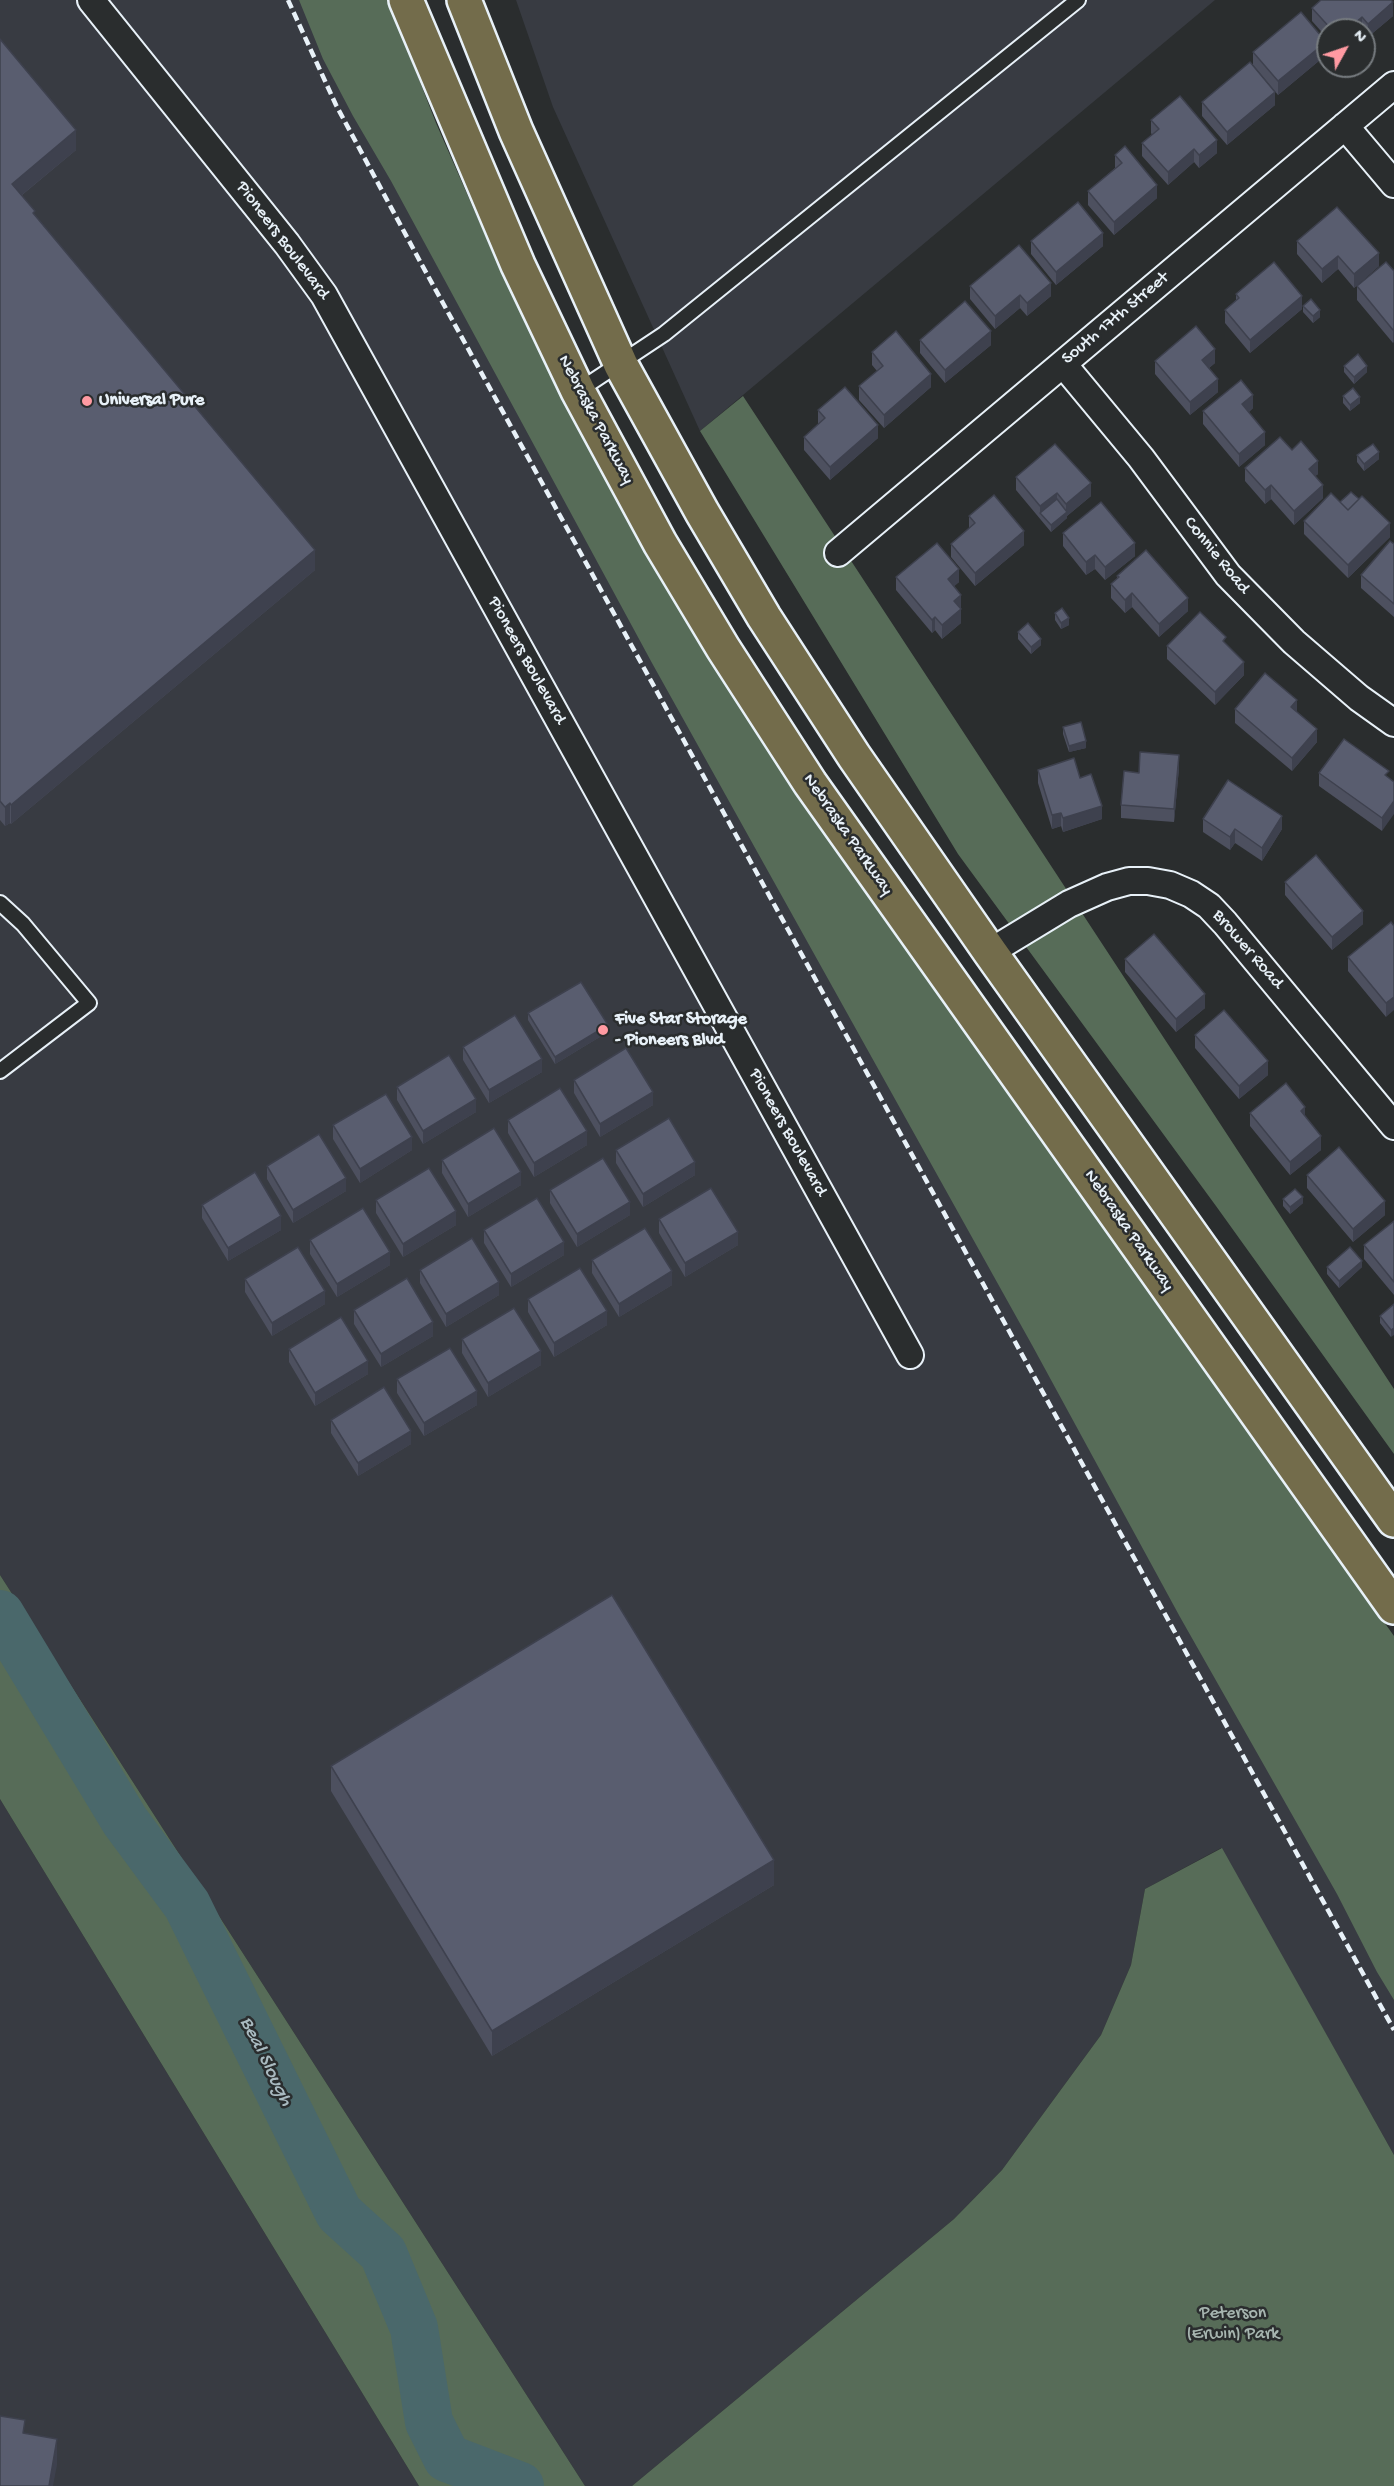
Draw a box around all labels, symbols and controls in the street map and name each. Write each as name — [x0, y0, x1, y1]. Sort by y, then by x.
north arrow — [1316, 18, 1376, 78]
text: N — [1348, 27, 1369, 47]
street label: Pioneers Boulevard — [230, 178, 334, 304]
street label: South 17th Street — [1058, 268, 1174, 370]
street label: Nebraska Parkway — [552, 352, 638, 488]
place label: Universal Pure — [99, 390, 204, 412]
marker: Universal Pure — [80, 394, 94, 408]
street label: Connie Road — [1178, 513, 1254, 599]
street label: Pioneers Boulevard — [482, 593, 570, 729]
street label: Nebraska Parkway — [797, 770, 897, 900]
street label: Brower Road — [1207, 906, 1287, 994]
place label: Five Star Storage - Pioneers Blvd — [615, 1009, 747, 1052]
marker: Five Star Storage - Pioneers Blvd — [596, 1023, 610, 1037]
street label: Pioneers Boulevard — [743, 1065, 831, 1201]
street label: Nebraska Parkway — [1078, 1166, 1178, 1296]
water label: Beal Slough — [233, 2013, 297, 2111]
park label: Peterson (Erwin) Park — [1187, 2303, 1279, 2346]

